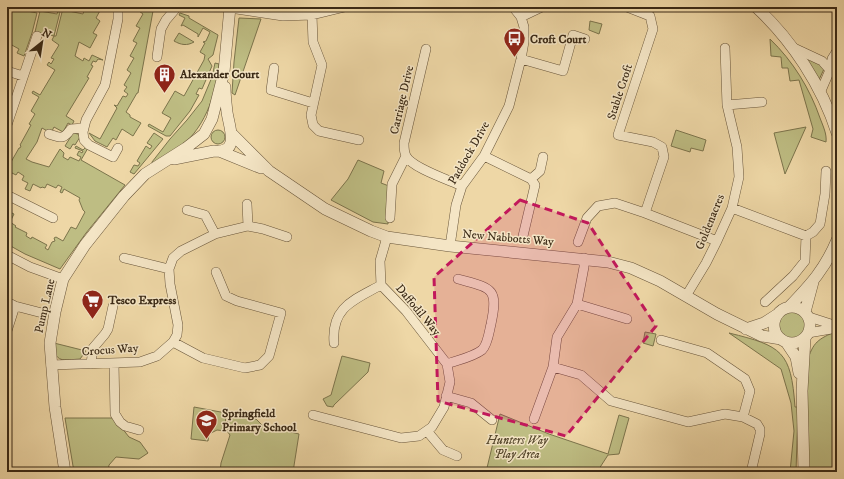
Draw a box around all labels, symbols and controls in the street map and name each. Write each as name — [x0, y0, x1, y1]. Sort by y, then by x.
north arrow — [22, 22, 62, 62]
text: N — [39, 26, 54, 43]
bus stop icon: Croft Court — [502, 26, 528, 59]
place label: Croft Court — [530, 32, 586, 47]
building icon: Alexander Court — [152, 61, 178, 94]
street label: Stable Croft — [604, 62, 636, 122]
street label: Carriage Drive — [387, 64, 417, 136]
place label: Alexander Court — [179, 67, 259, 82]
street label: Paddock Drive — [445, 119, 493, 187]
street label: Goldenacres — [692, 192, 728, 252]
street label: New Nabbotts Way — [462, 227, 555, 249]
street label: Pump Lane — [31, 277, 59, 335]
street label: Daffodil Way — [392, 281, 444, 339]
supermarket icon: Tesco Express — [79, 287, 105, 320]
place label: Tesco Express — [107, 293, 176, 308]
street label: Crocus Way — [81, 341, 139, 359]
place label: Springfield Primary School — [222, 406, 297, 435]
school or university icon: Springfield Primary School — [193, 407, 219, 440]
park label: Hunters Way Play Area — [485, 433, 549, 462]

